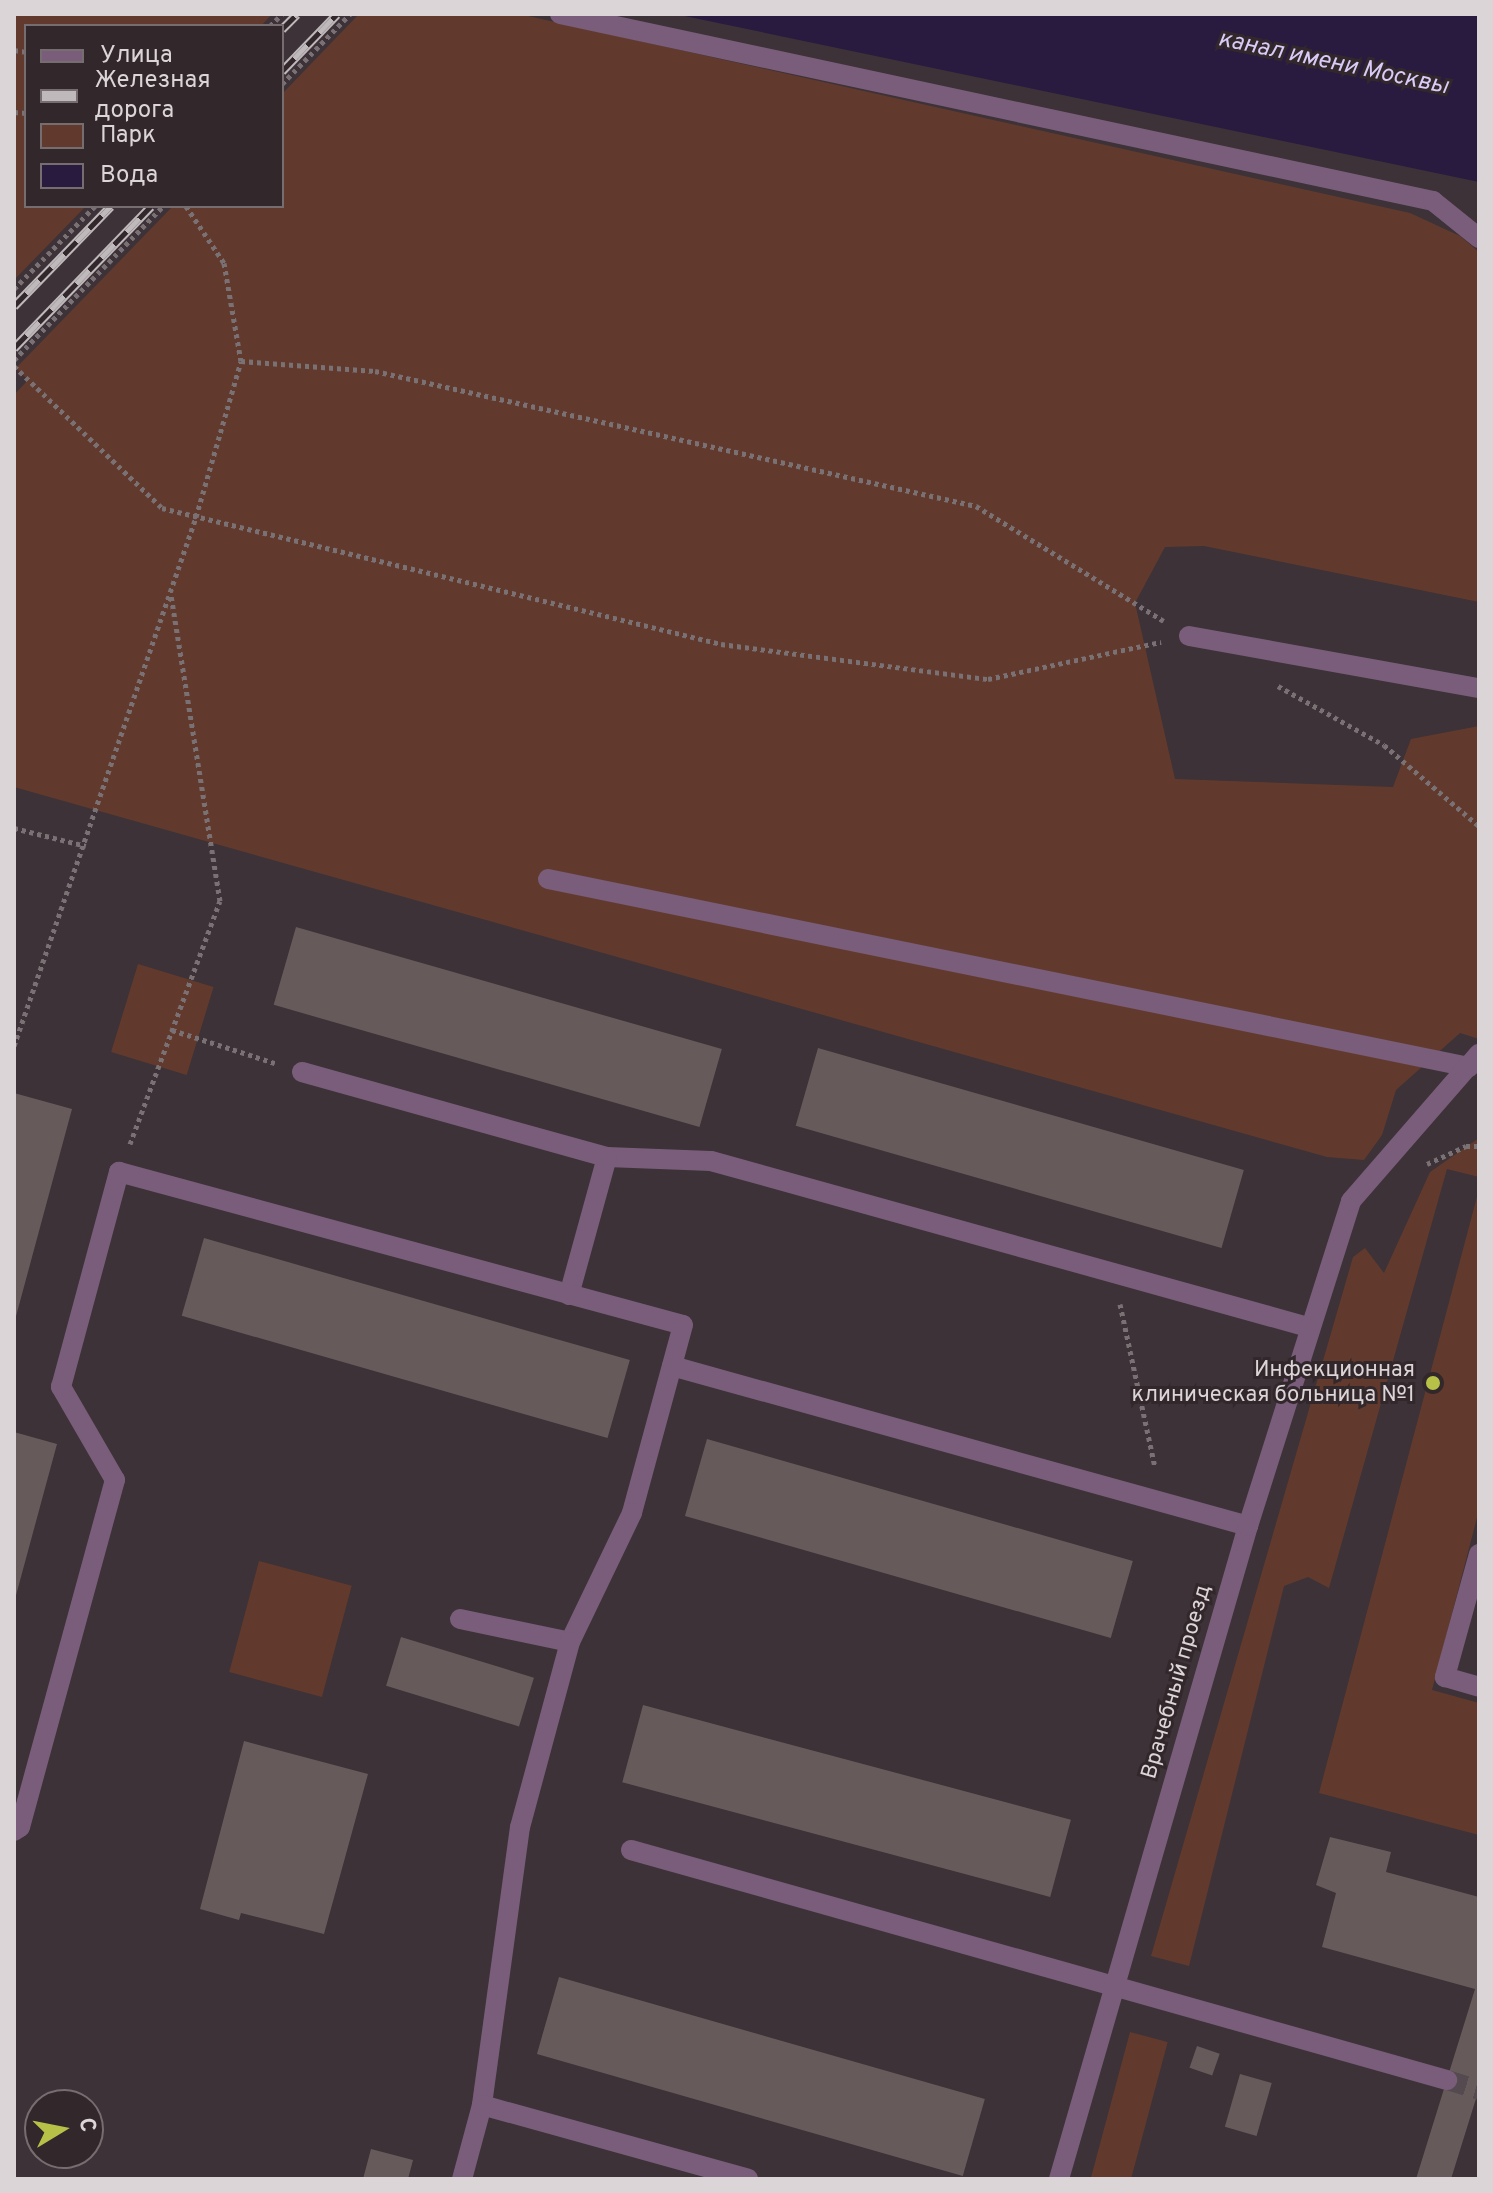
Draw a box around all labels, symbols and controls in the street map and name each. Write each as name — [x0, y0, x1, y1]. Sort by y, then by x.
legend — [24, 24, 284, 208]
water label: канал имени Москвы — [1215, 26, 1451, 102]
text: Улица — [100, 41, 173, 71]
text: Железная дорога — [94, 66, 211, 126]
text: Парк — [100, 121, 156, 151]
text: Вода — [100, 161, 158, 191]
place label: Инфекционная клиническая больница №1 — [1132, 1357, 1415, 1408]
marker: Инфекционная клиническая больница №1 — [1422, 1372, 1444, 1394]
street label: Врачебный проезд — [1137, 1582, 1217, 1782]
north arrow — [24, 2089, 104, 2169]
text: С — [72, 2116, 101, 2134]

